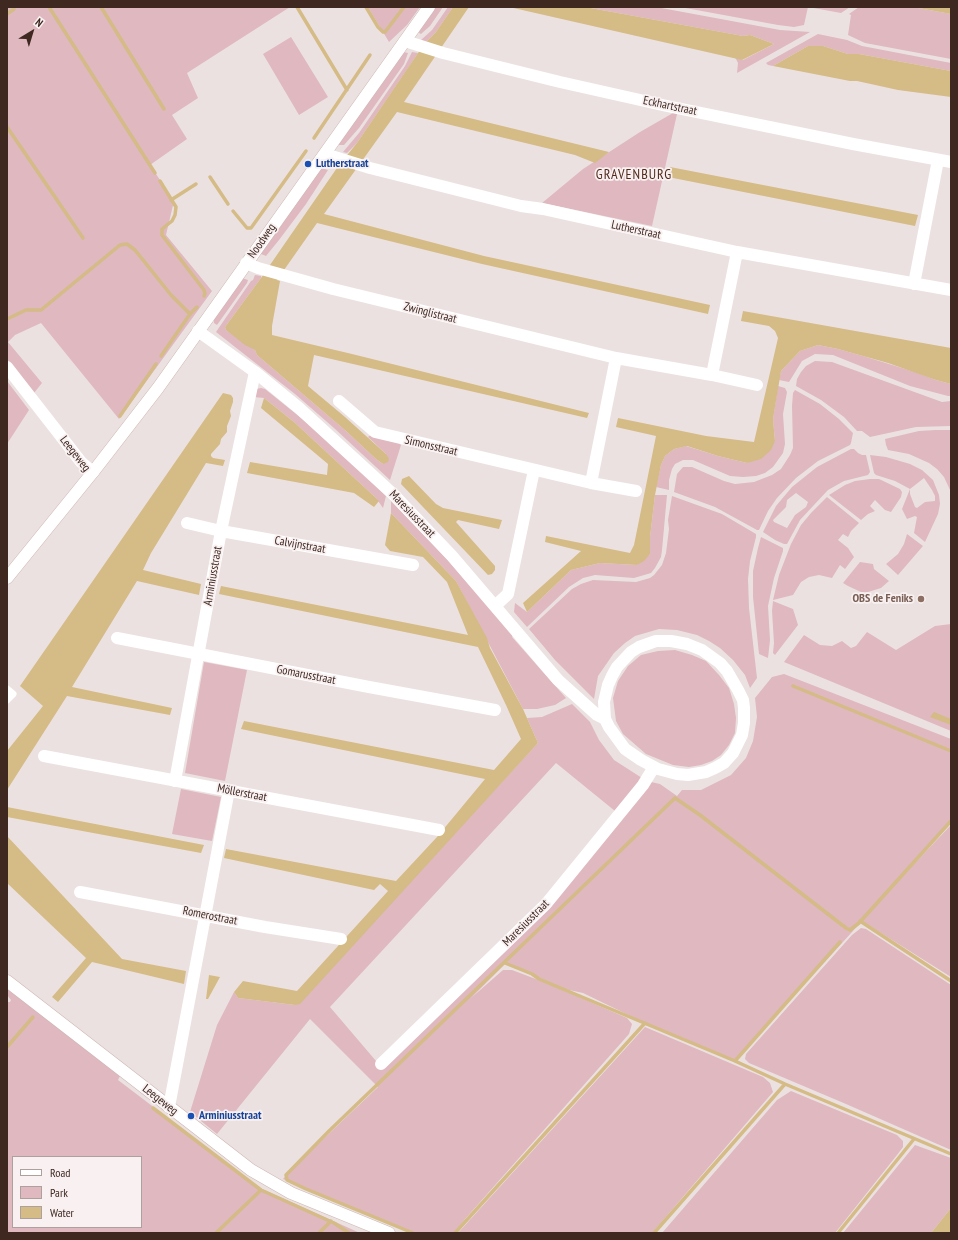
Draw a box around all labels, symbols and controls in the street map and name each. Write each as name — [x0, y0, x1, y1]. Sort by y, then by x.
north arrow — [12, 12, 52, 52]
text: N — [33, 15, 46, 30]
street label: Eckhartstraat — [642, 93, 698, 119]
place label: Lutherstraat — [316, 157, 369, 171]
marker: Lutherstraat — [303, 159, 313, 169]
district label: GRAVENBURG — [596, 167, 672, 183]
street label: Lutherstraat — [610, 218, 662, 242]
street label: Noodweg — [245, 221, 279, 261]
street label: Zwinglistraat — [402, 299, 458, 327]
street label: Leegeweg — [57, 433, 93, 475]
street label: Simonsstraat — [403, 433, 459, 459]
street label: Maresiusstraat — [386, 487, 438, 541]
street label: Calvijnstraat — [273, 533, 327, 557]
street label: Arminiusstraat — [201, 545, 225, 607]
place label: OBS de Feniks — [852, 592, 913, 606]
marker: OBS de Feniks — [916, 594, 926, 604]
street label: Gomarusstraat — [275, 662, 337, 688]
street label: Möllerstraat — [216, 781, 268, 805]
street label: Maresiusstraat — [500, 897, 552, 949]
street label: Romerostraat — [182, 904, 238, 928]
street label: Leegeweg — [139, 1082, 181, 1118]
place label: Arminiusstraat — [199, 1109, 261, 1123]
marker: Arminiusstraat — [186, 1111, 196, 1121]
legend — [12, 1156, 142, 1228]
text: Road — [50, 1165, 70, 1180]
text: Park — [50, 1185, 68, 1200]
text: Water — [50, 1205, 74, 1220]

